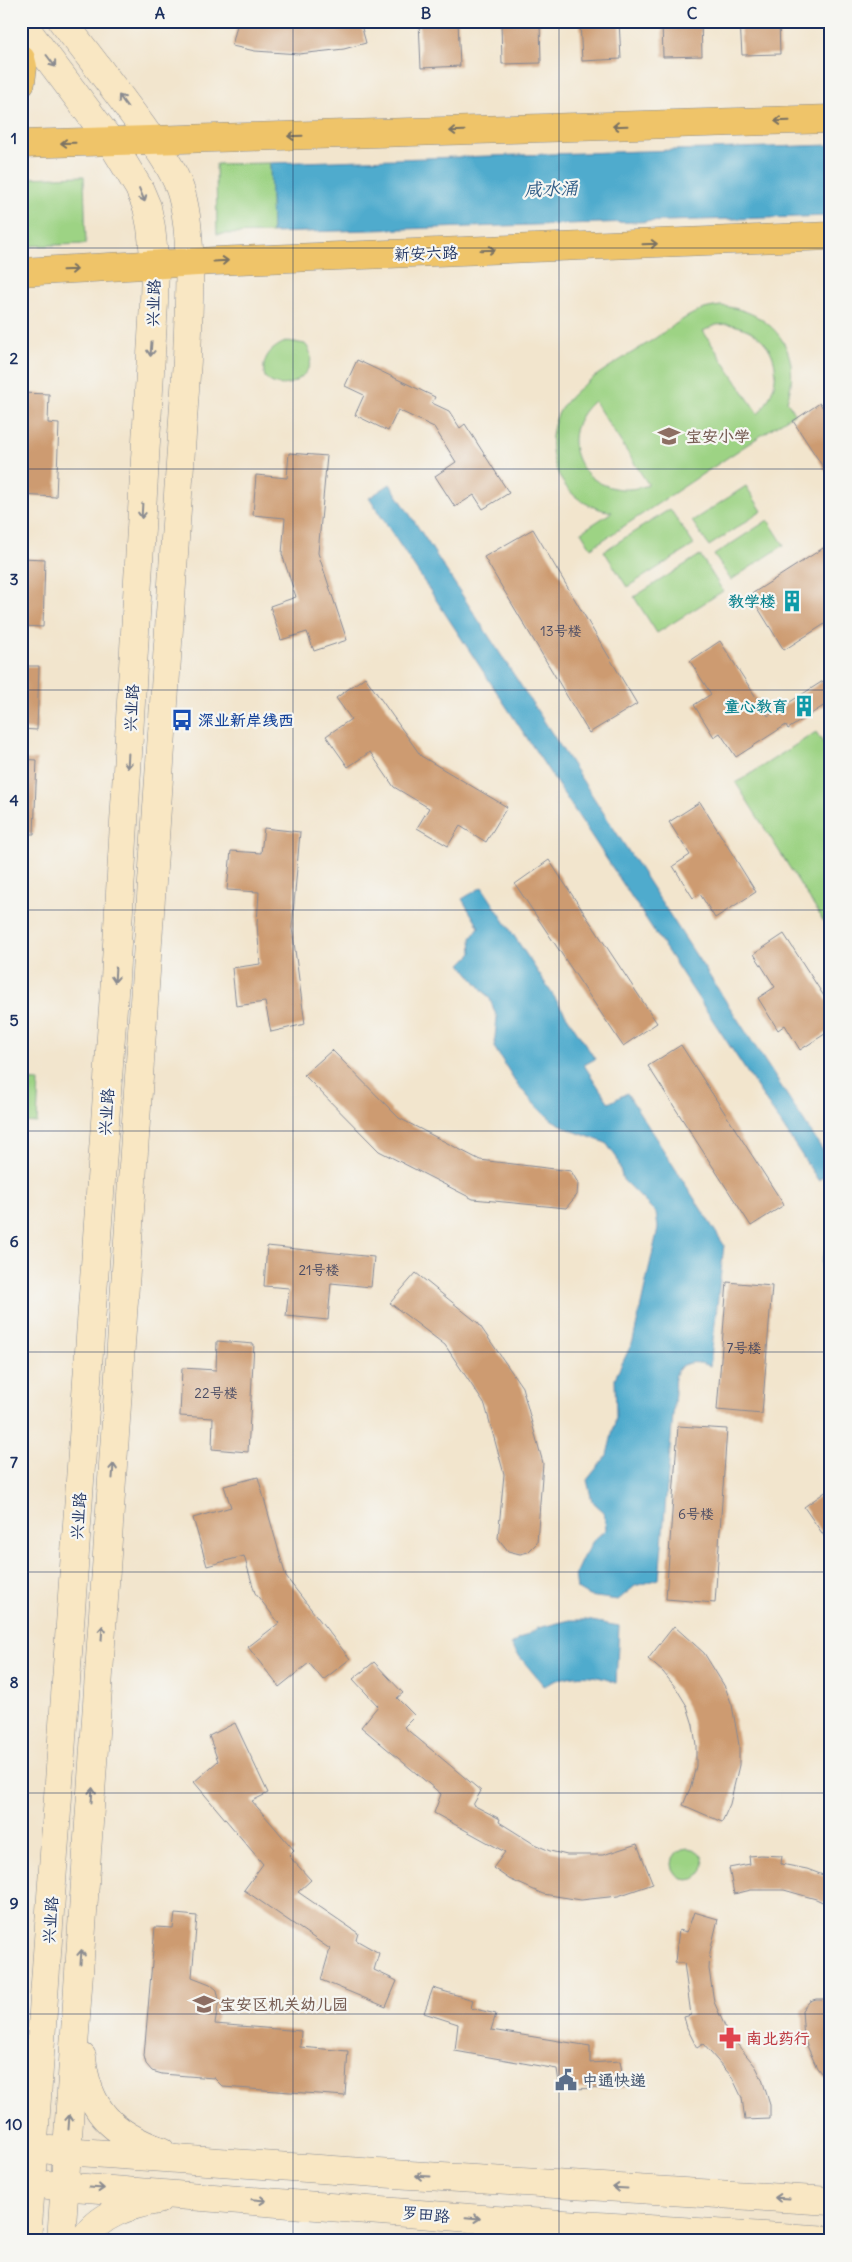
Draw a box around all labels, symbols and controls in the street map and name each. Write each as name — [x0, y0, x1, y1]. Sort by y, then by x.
text: A — [155, 3, 165, 23]
text: B — [421, 3, 432, 23]
text: C — [687, 3, 698, 23]
one-way arrow — [45, 54, 56, 67]
one-way arrow — [118, 94, 128, 108]
one-way arrow — [774, 116, 790, 126]
one-way arrow — [612, 121, 628, 130]
one-way arrow — [449, 126, 465, 135]
text: 1 — [11, 128, 17, 148]
one-way arrow — [287, 131, 303, 140]
one-way arrow — [60, 138, 76, 148]
water label: 咸水涌 — [524, 176, 579, 201]
one-way arrow — [137, 187, 147, 202]
one-way arrow — [642, 239, 658, 248]
street label: 新安六路 — [394, 242, 458, 264]
one-way arrow — [480, 246, 496, 255]
one-way arrow — [213, 257, 229, 266]
one-way arrow — [62, 265, 78, 274]
street label: 兴业路 — [142, 279, 164, 327]
one-way arrow — [147, 341, 156, 357]
text: 2 — [10, 348, 19, 368]
school or university icon: 宝安小学 — [656, 423, 682, 449]
place label: 宝安小学 — [686, 426, 750, 446]
one-way arrow — [137, 503, 146, 519]
text: 3 — [9, 569, 19, 589]
building icon: 教学楼 — [779, 588, 805, 614]
place label: 教学楼 — [728, 591, 776, 611]
house number: 13号楼 — [540, 622, 582, 640]
street label: 兴业路 — [120, 684, 142, 732]
building icon: 童心教育 — [791, 693, 817, 719]
place label: 童心教育 — [724, 696, 788, 716]
bus stop icon: 深业新岸线西 — [169, 707, 195, 733]
place label: 深业新岸线西 — [198, 710, 294, 730]
one-way arrow — [123, 752, 132, 768]
text: 4 — [9, 790, 19, 810]
one-way arrow — [111, 967, 120, 983]
text: 5 — [9, 1010, 19, 1030]
street label: 兴业路 — [94, 1087, 118, 1137]
text: 6 — [9, 1231, 19, 1251]
house number: 21号楼 — [298, 1261, 340, 1279]
house number: 7号楼 — [727, 1339, 761, 1357]
house number: 22号楼 — [194, 1384, 238, 1402]
text: 7 — [10, 1452, 18, 1472]
one-way arrow — [109, 1463, 118, 1479]
street label: 兴业路 — [66, 1491, 90, 1541]
house number: 6号楼 — [678, 1505, 714, 1523]
one-way arrow — [98, 1625, 107, 1641]
text: 8 — [9, 1672, 19, 1692]
one-way arrow — [87, 1787, 96, 1803]
text: 9 — [9, 1893, 19, 1913]
street label: 兴业路 — [38, 1895, 62, 1945]
one-way arrow — [76, 1949, 85, 1965]
school or university icon: 宝安区机关幼儿园 — [191, 1991, 217, 2017]
place label: 宝安区机关幼儿园 — [220, 1994, 348, 2014]
pharmacy icon: 南北药行 — [717, 2025, 743, 2051]
place label: 南北药行 — [746, 2028, 810, 2048]
public building icon: 中通快递 — [553, 2067, 579, 2093]
place label: 中通快递 — [582, 2070, 646, 2090]
text: 10 — [6, 2114, 22, 2134]
one-way arrow — [65, 2115, 74, 2131]
one-way arrow — [415, 2172, 431, 2181]
one-way arrow — [89, 2184, 105, 2193]
one-way arrow — [612, 2184, 628, 2193]
one-way arrow — [774, 2193, 790, 2202]
one-way arrow — [251, 2196, 267, 2205]
street label: 罗田路 — [401, 2202, 451, 2226]
one-way arrow — [465, 2214, 481, 2223]

